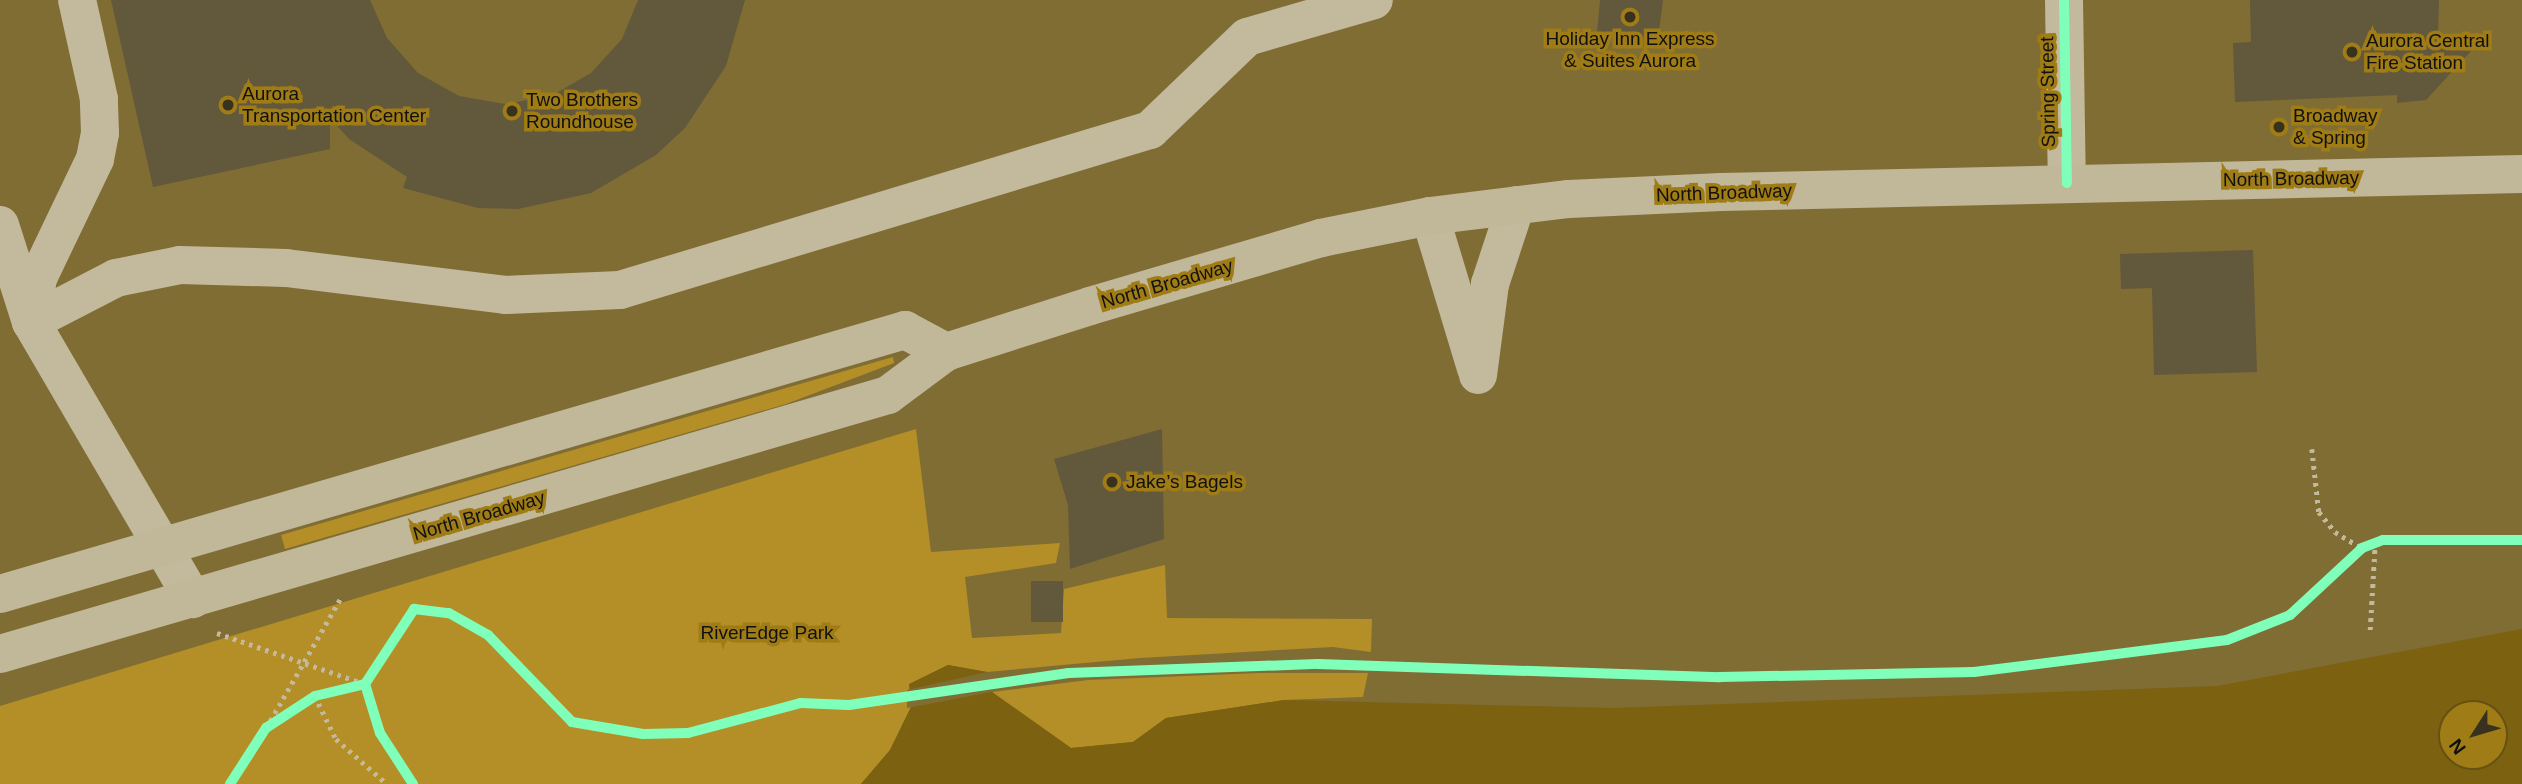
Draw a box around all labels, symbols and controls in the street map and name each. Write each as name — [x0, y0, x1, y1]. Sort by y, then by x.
marker: Holiday Inn Express & Suites Aurora — [1622, 9, 1638, 25]
place label: Holiday Inn Express & Suites Aurora — [1546, 28, 1714, 72]
place label: Aurora Central Fire Station — [2366, 30, 2490, 74]
street label: Spring Street — [2036, 36, 2060, 148]
marker: Aurora Central Fire Station — [2344, 44, 2360, 60]
place label: Aurora Transportation Center — [242, 83, 426, 127]
place label: Two Brothers Roundhouse — [526, 89, 638, 133]
marker: Aurora Transportation Center — [220, 97, 236, 113]
marker: Two Brothers Roundhouse — [504, 103, 520, 119]
place label: Broadway & Spring — [2293, 105, 2377, 149]
marker: Broadway & Spring — [2271, 119, 2287, 135]
street label: North Broadway — [2223, 166, 2359, 192]
street label: North Broadway — [1656, 179, 1792, 207]
street label: North Broadway — [1098, 254, 1236, 314]
place label: Jake’s Bagels — [1126, 471, 1243, 493]
marker: Jake’s Bagels — [1104, 474, 1120, 490]
street label: North Broadway — [410, 486, 548, 546]
park label: RiverEdge Park — [700, 622, 834, 644]
north arrow — [2438, 700, 2508, 770]
text: N — [2445, 735, 2470, 759]

